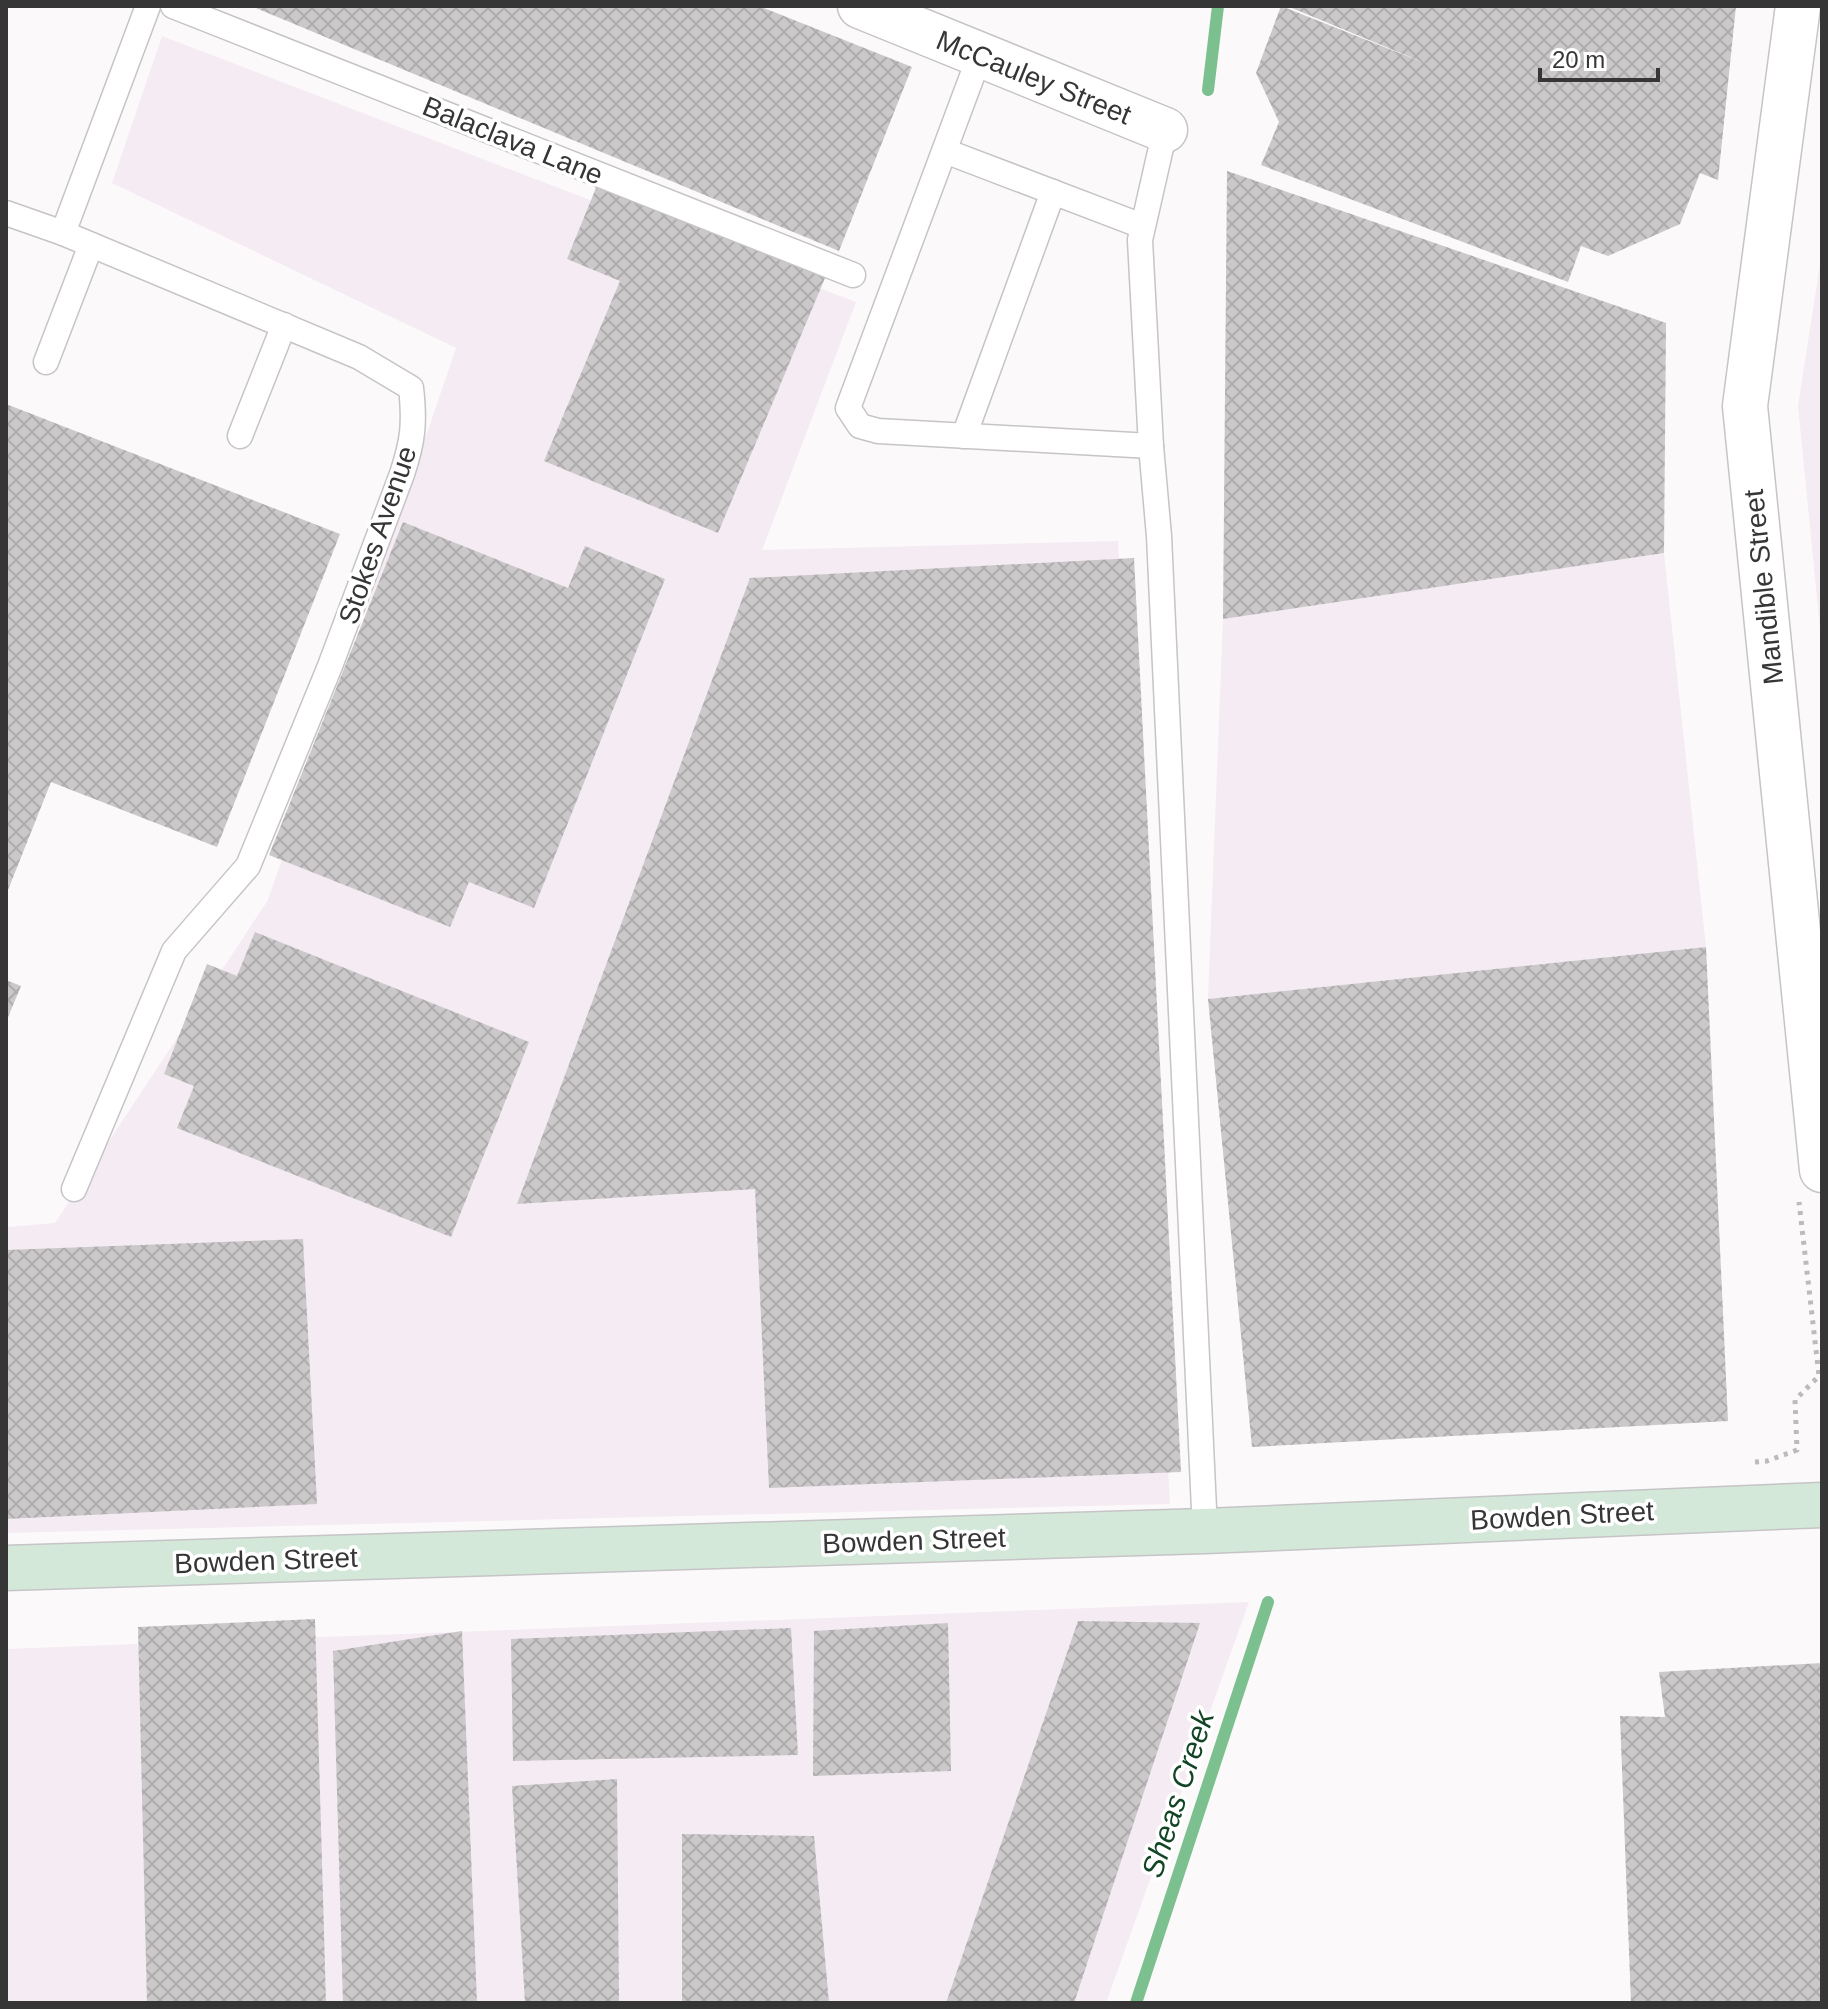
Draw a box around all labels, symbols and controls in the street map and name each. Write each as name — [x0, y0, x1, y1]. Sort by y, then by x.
street label: McCauley Street — [932, 24, 1136, 131]
scale bar — [1540, 32, 1658, 82]
text: 20 m — [1552, 46, 1605, 73]
street label: Balaclava Lane — [418, 90, 607, 191]
street label: Stokes Avenue — [332, 442, 422, 628]
street label: Mandible Street — [1738, 488, 1789, 686]
street label: Bowden Street — [1470, 1495, 1655, 1536]
street label: Bowden Street — [822, 1522, 1007, 1559]
street label: Bowden Street — [174, 1542, 359, 1579]
water label: Sheas Creek — [1135, 1704, 1221, 1881]

